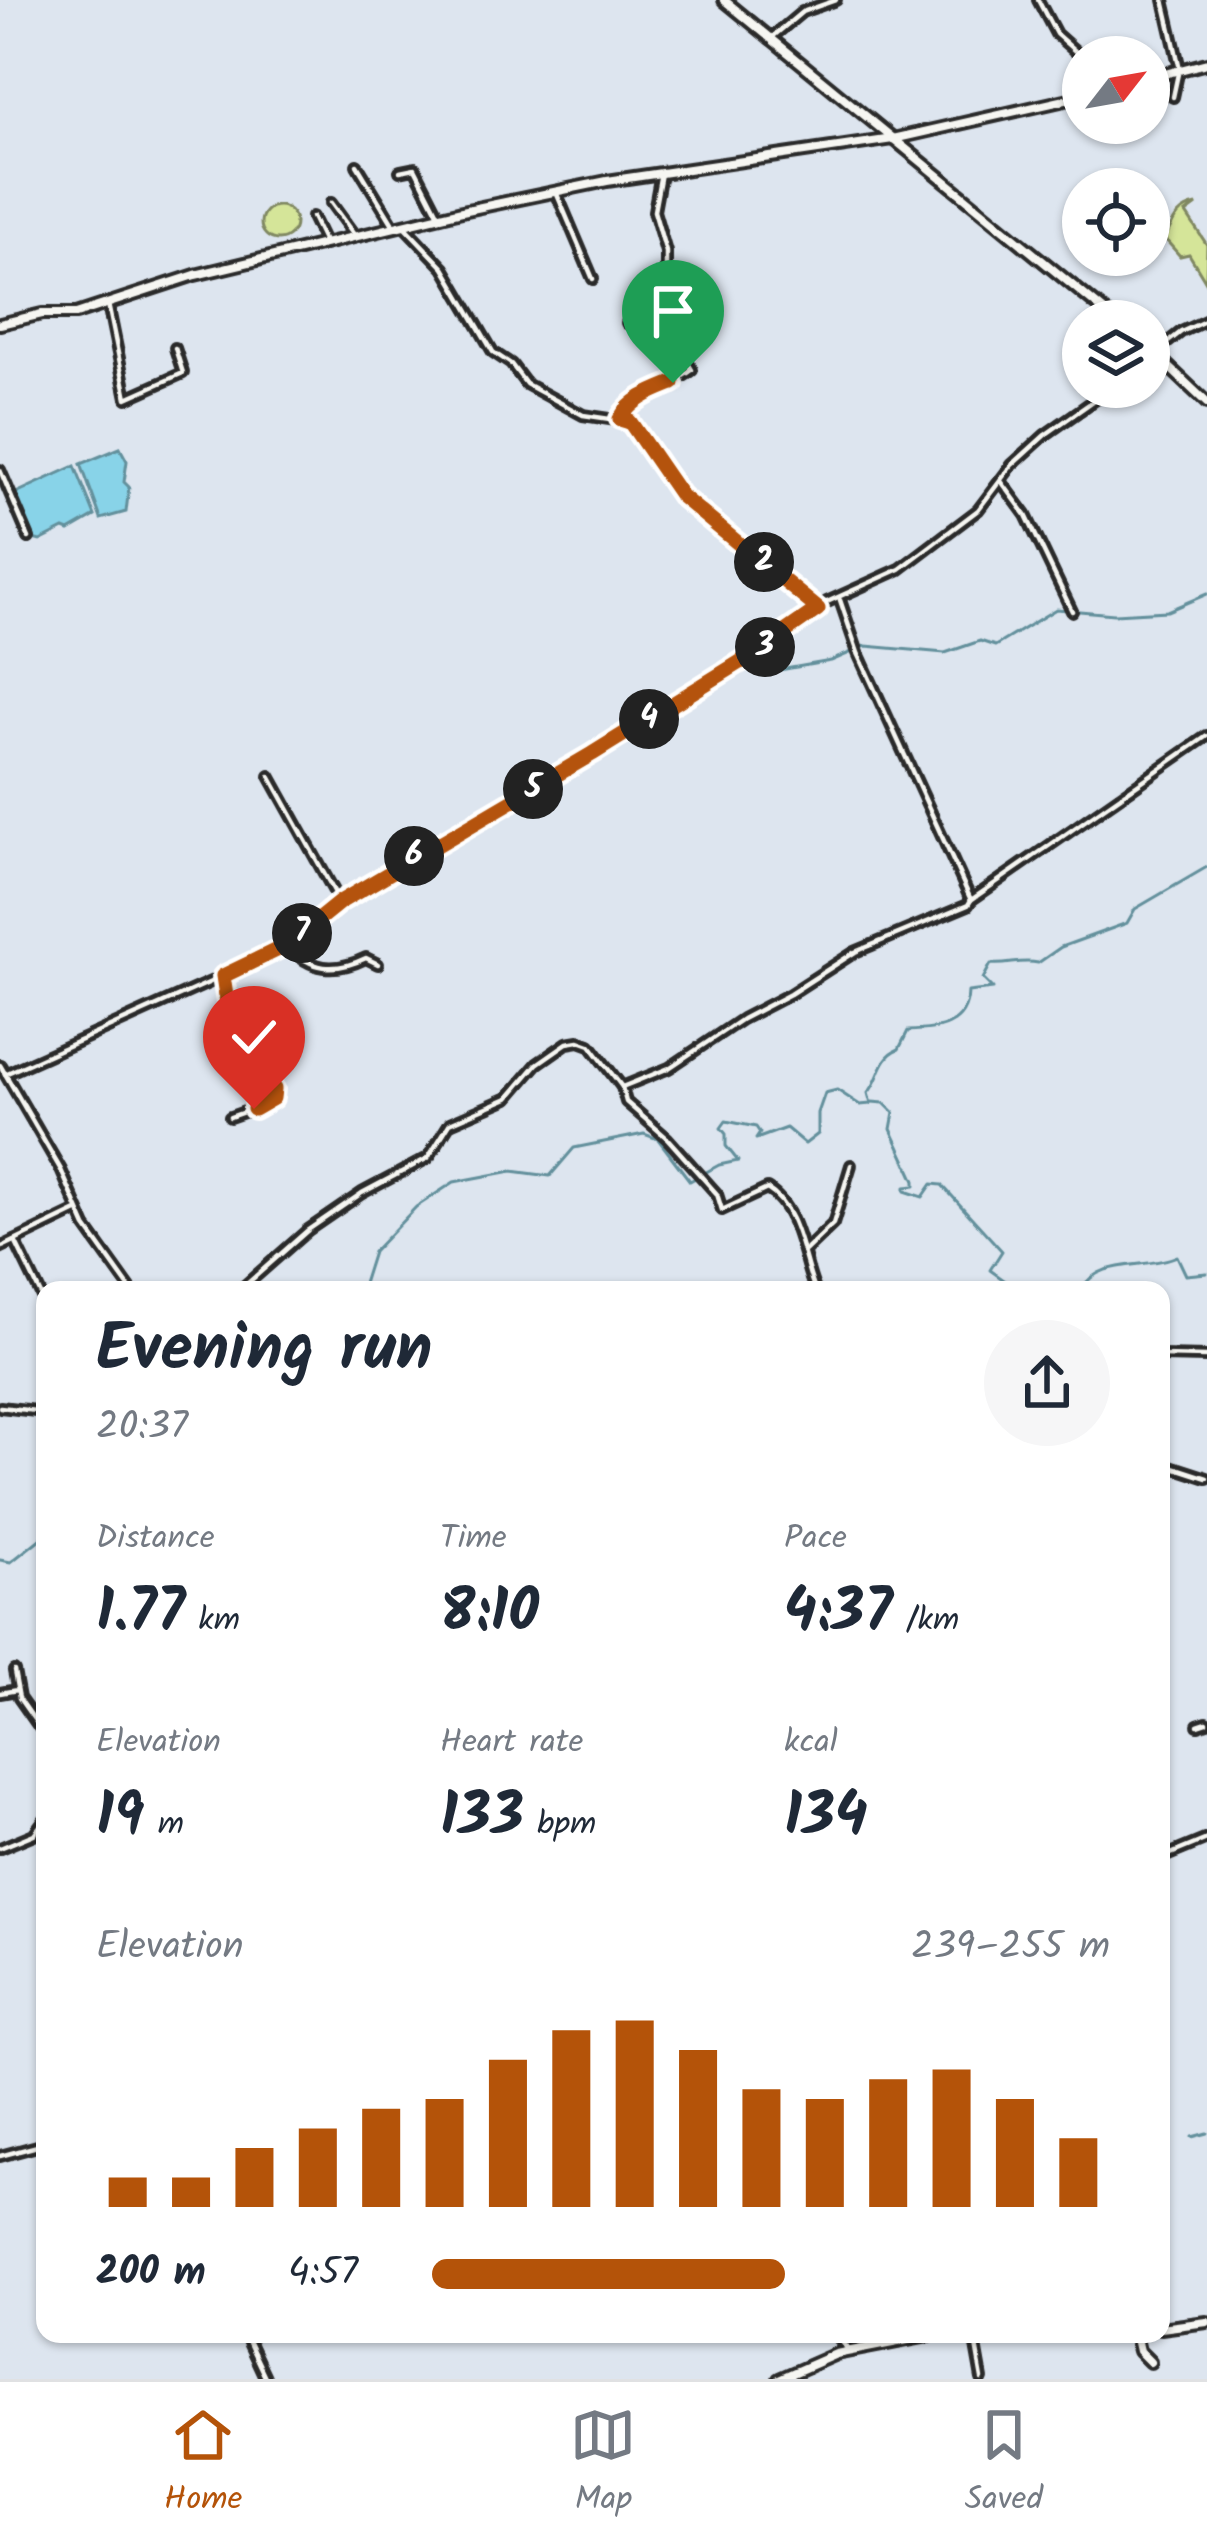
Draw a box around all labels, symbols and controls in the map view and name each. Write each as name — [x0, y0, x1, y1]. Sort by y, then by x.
north arrow — [1062, 36, 1170, 144]
map controls — [1062, 36, 1170, 408]
button: locate — [1062, 168, 1170, 276]
pin — [622, 260, 724, 383]
icon: arrive — [640, 278, 706, 344]
button: layers — [1062, 300, 1170, 408]
pin: 2 — [734, 532, 794, 592]
text: 2 — [754, 535, 774, 588]
pin: 3 — [735, 617, 795, 677]
text: 3 — [756, 620, 774, 673]
pin: 4 — [619, 689, 679, 749]
text: 4 — [640, 692, 658, 745]
pin: 5 — [503, 759, 563, 819]
text: 5 — [525, 762, 541, 815]
pin: 6 — [384, 826, 444, 886]
text: 6 — [405, 829, 423, 882]
pin: 7 — [272, 903, 332, 963]
text: 7 — [294, 906, 310, 959]
pin — [203, 986, 305, 1109]
icon: check — [221, 1004, 287, 1070]
text: Evening run — [96, 1299, 432, 1404]
button: share — [984, 1320, 1110, 1446]
text: 20:37 — [96, 1397, 188, 1459]
text: Distance — [96, 1513, 215, 1566]
text: Time — [440, 1513, 507, 1566]
text: Pace — [784, 1513, 847, 1566]
text: 1.77 — [96, 1566, 185, 1662]
text: 8:10 — [440, 1566, 539, 1662]
text: 4:37 — [784, 1566, 893, 1662]
text: km — [185, 1595, 240, 1648]
text: /km — [893, 1595, 959, 1648]
text: Elevation — [96, 1717, 221, 1770]
text: Heart rate — [440, 1717, 583, 1770]
text: kcal — [784, 1717, 838, 1770]
text: 19 — [96, 1770, 144, 1866]
text: 133 — [440, 1770, 524, 1866]
text: 134 — [784, 1770, 868, 1866]
text: m — [144, 1799, 184, 1852]
text: bpm — [524, 1799, 596, 1852]
text: Elevation — [96, 1917, 244, 1979]
text: 239–255 m — [911, 1917, 1110, 1979]
text: 200 m — [96, 2243, 206, 2305]
text: 4:57 — [288, 2243, 358, 2305]
tab: Home — [164, 2402, 242, 2527]
tab: Map — [570, 2402, 636, 2527]
tab: Saved — [965, 2402, 1043, 2527]

